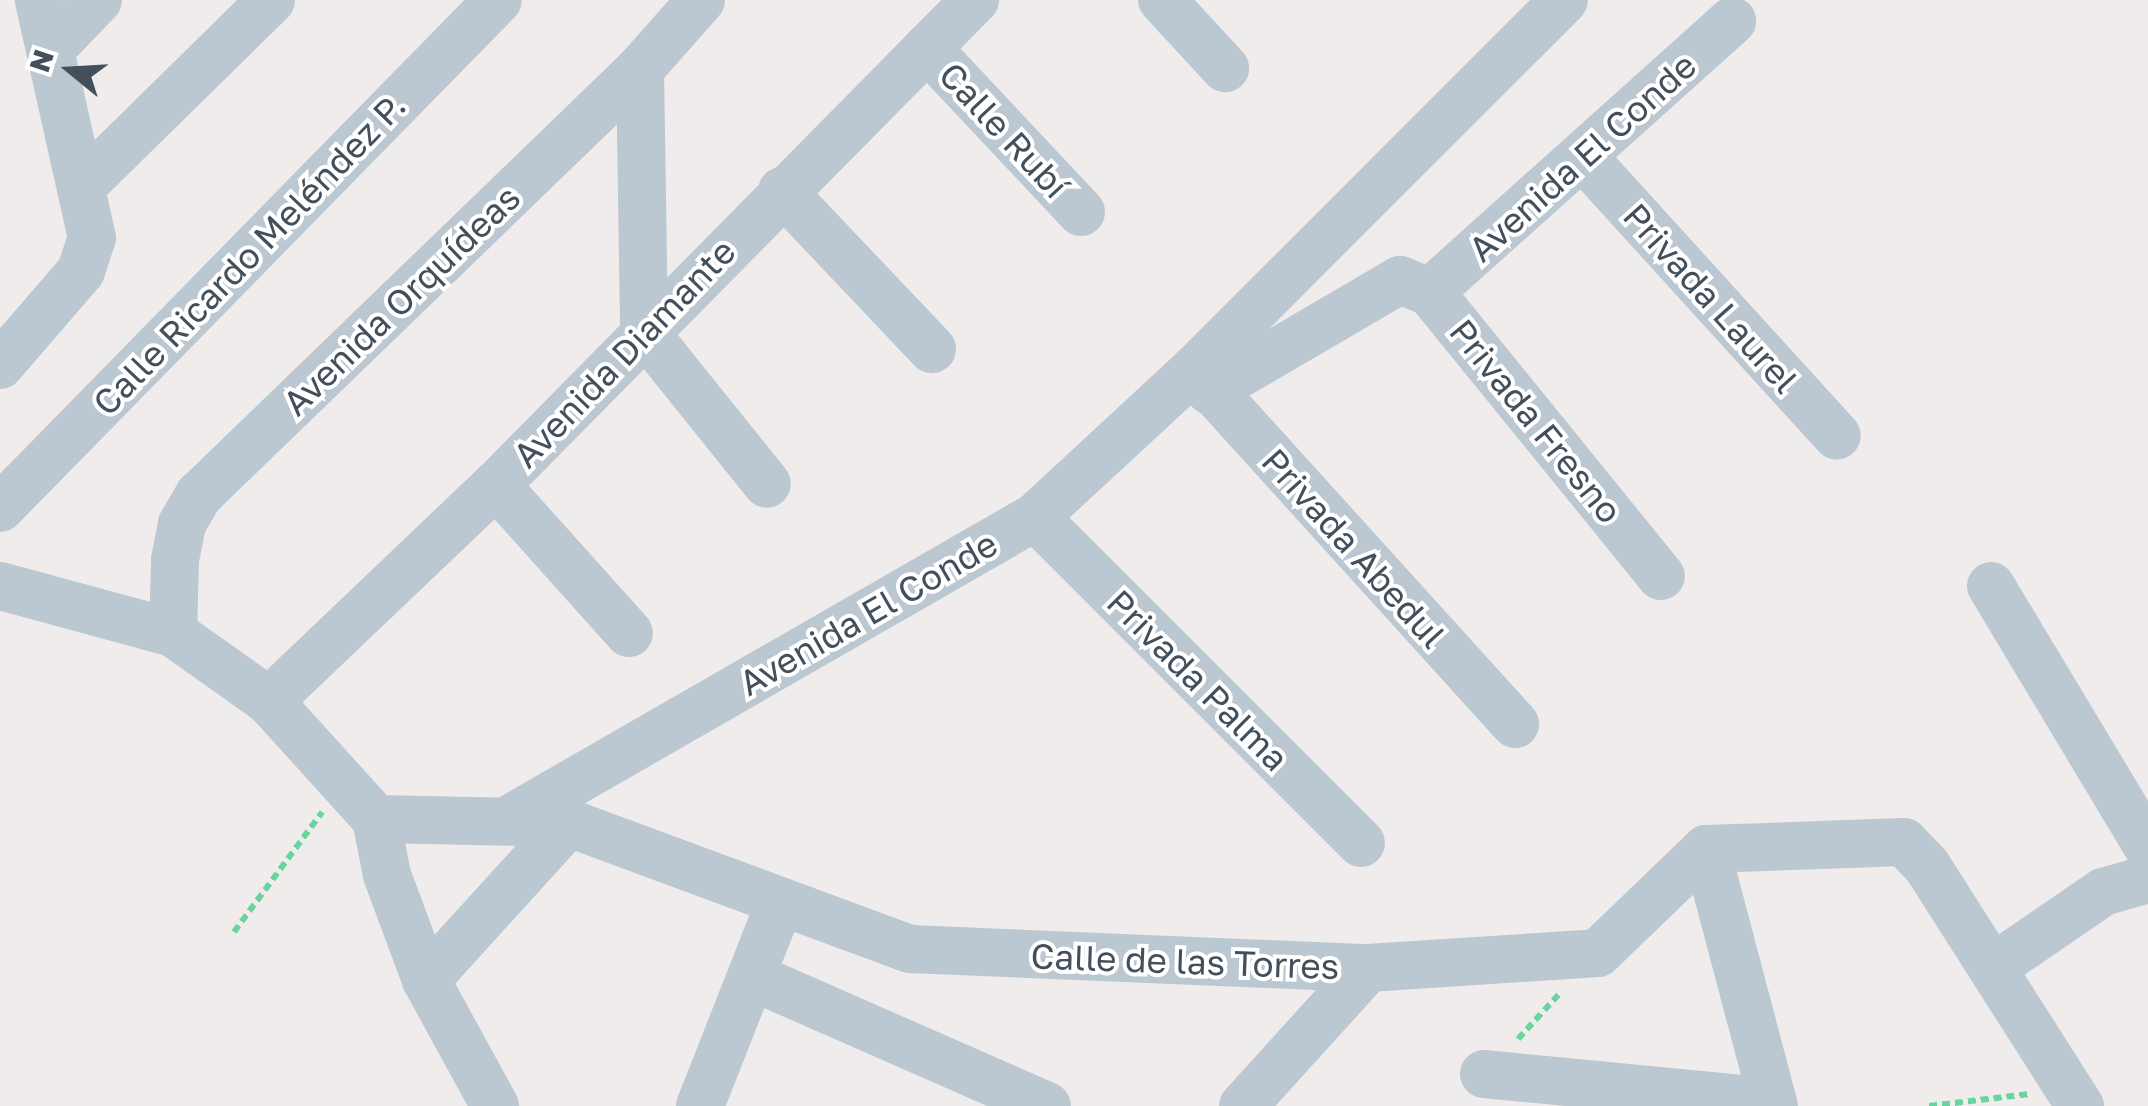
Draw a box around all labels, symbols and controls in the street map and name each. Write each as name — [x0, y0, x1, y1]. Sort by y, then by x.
north arrow — [20, 20, 120, 120]
street label: Avenida El Conde — [1460, 44, 1704, 270]
text: N — [22, 45, 60, 76]
street label: Calle Rubí — [931, 54, 1077, 206]
street label: Calle Ricardo Meléndez P. — [84, 84, 414, 424]
street label: Avenida Orquídeas — [274, 176, 528, 424]
street label: Privada Laurel — [1615, 195, 1807, 401]
street label: Avenida Diamante — [504, 230, 744, 476]
street label: Privada Fresno — [1441, 311, 1631, 531]
street label: Privada Abedul — [1254, 440, 1454, 656]
street label: Avenida El Conde — [732, 522, 1004, 704]
street label: Privada Palma — [1099, 581, 1297, 779]
street label: Calle de las Torres — [1030, 935, 1340, 987]

